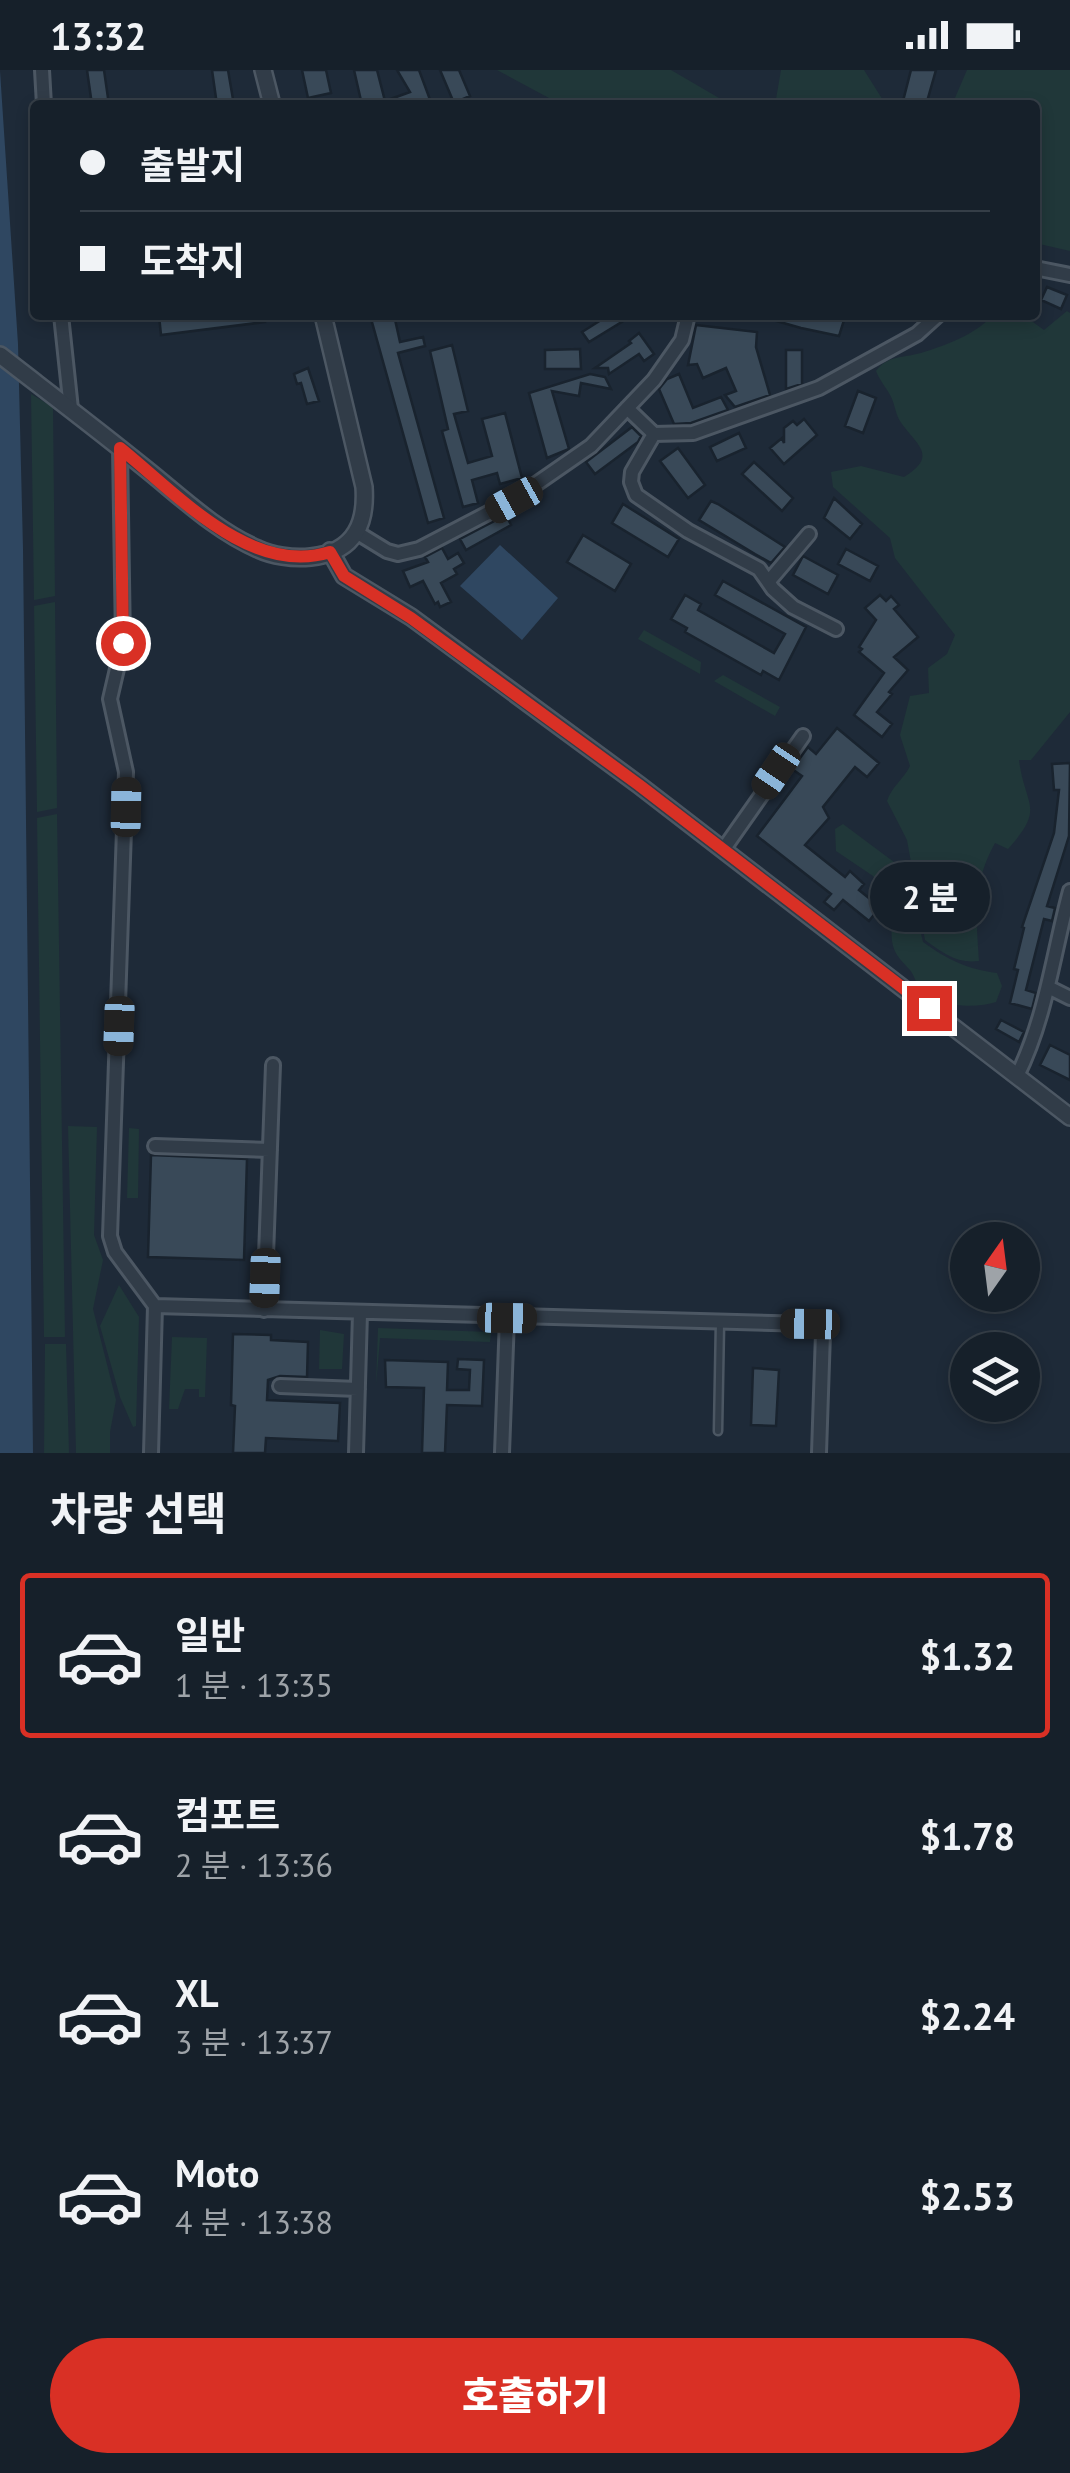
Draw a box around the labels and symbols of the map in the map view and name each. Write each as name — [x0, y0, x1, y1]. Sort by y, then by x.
car — [480, 472, 548, 528]
route start — [101, 621, 146, 666]
car — [747, 738, 805, 804]
car — [110, 777, 142, 837]
callout: 2 분 — [869, 863, 989, 933]
route end — [907, 986, 952, 1031]
car — [103, 995, 135, 1057]
north arrow — [950, 1222, 1040, 1312]
car — [249, 1247, 281, 1309]
car — [477, 1302, 537, 1334]
car — [780, 1308, 840, 1340]

